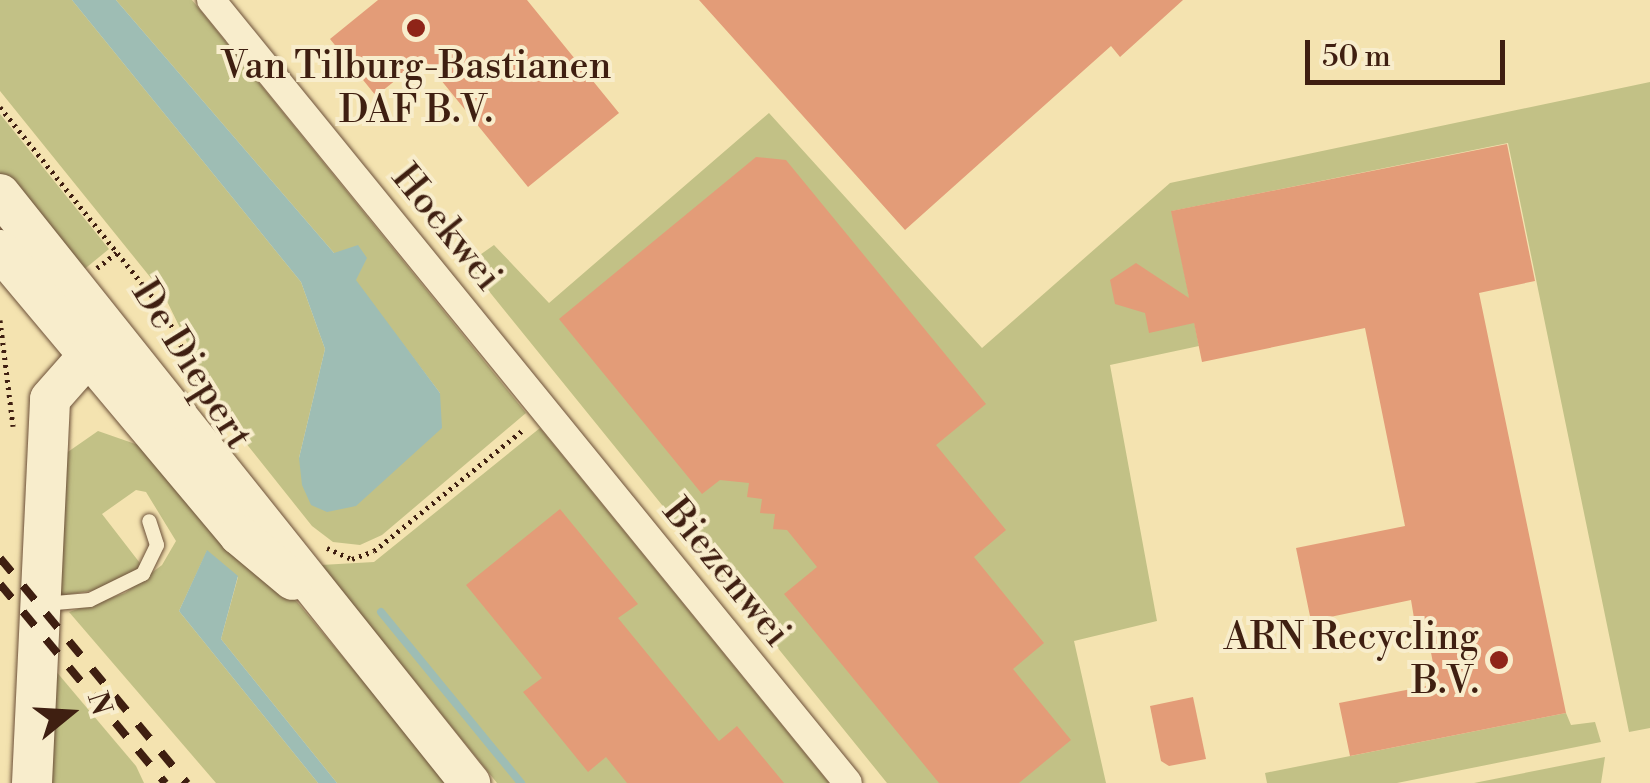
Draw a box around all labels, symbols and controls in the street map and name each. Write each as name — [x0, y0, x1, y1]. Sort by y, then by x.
marker: Van Tilburg-Bastianen DAF B.V. — [405, 17, 427, 39]
scale bar — [1310, 20, 1510, 82]
text: 50 m — [1322, 38, 1391, 76]
place label: Van Tilburg-Bastianen DAF B.V. — [221, 44, 611, 133]
street label: Hoekwei — [382, 156, 510, 300]
street label: De Diepert — [121, 272, 261, 458]
street label: Biezenwei — [653, 490, 799, 656]
place label: ARN Recycling B.V. — [1224, 615, 1479, 704]
marker: ARN Recycling B.V. — [1488, 649, 1510, 671]
north arrow — [20, 663, 120, 763]
text: N — [79, 688, 119, 720]

